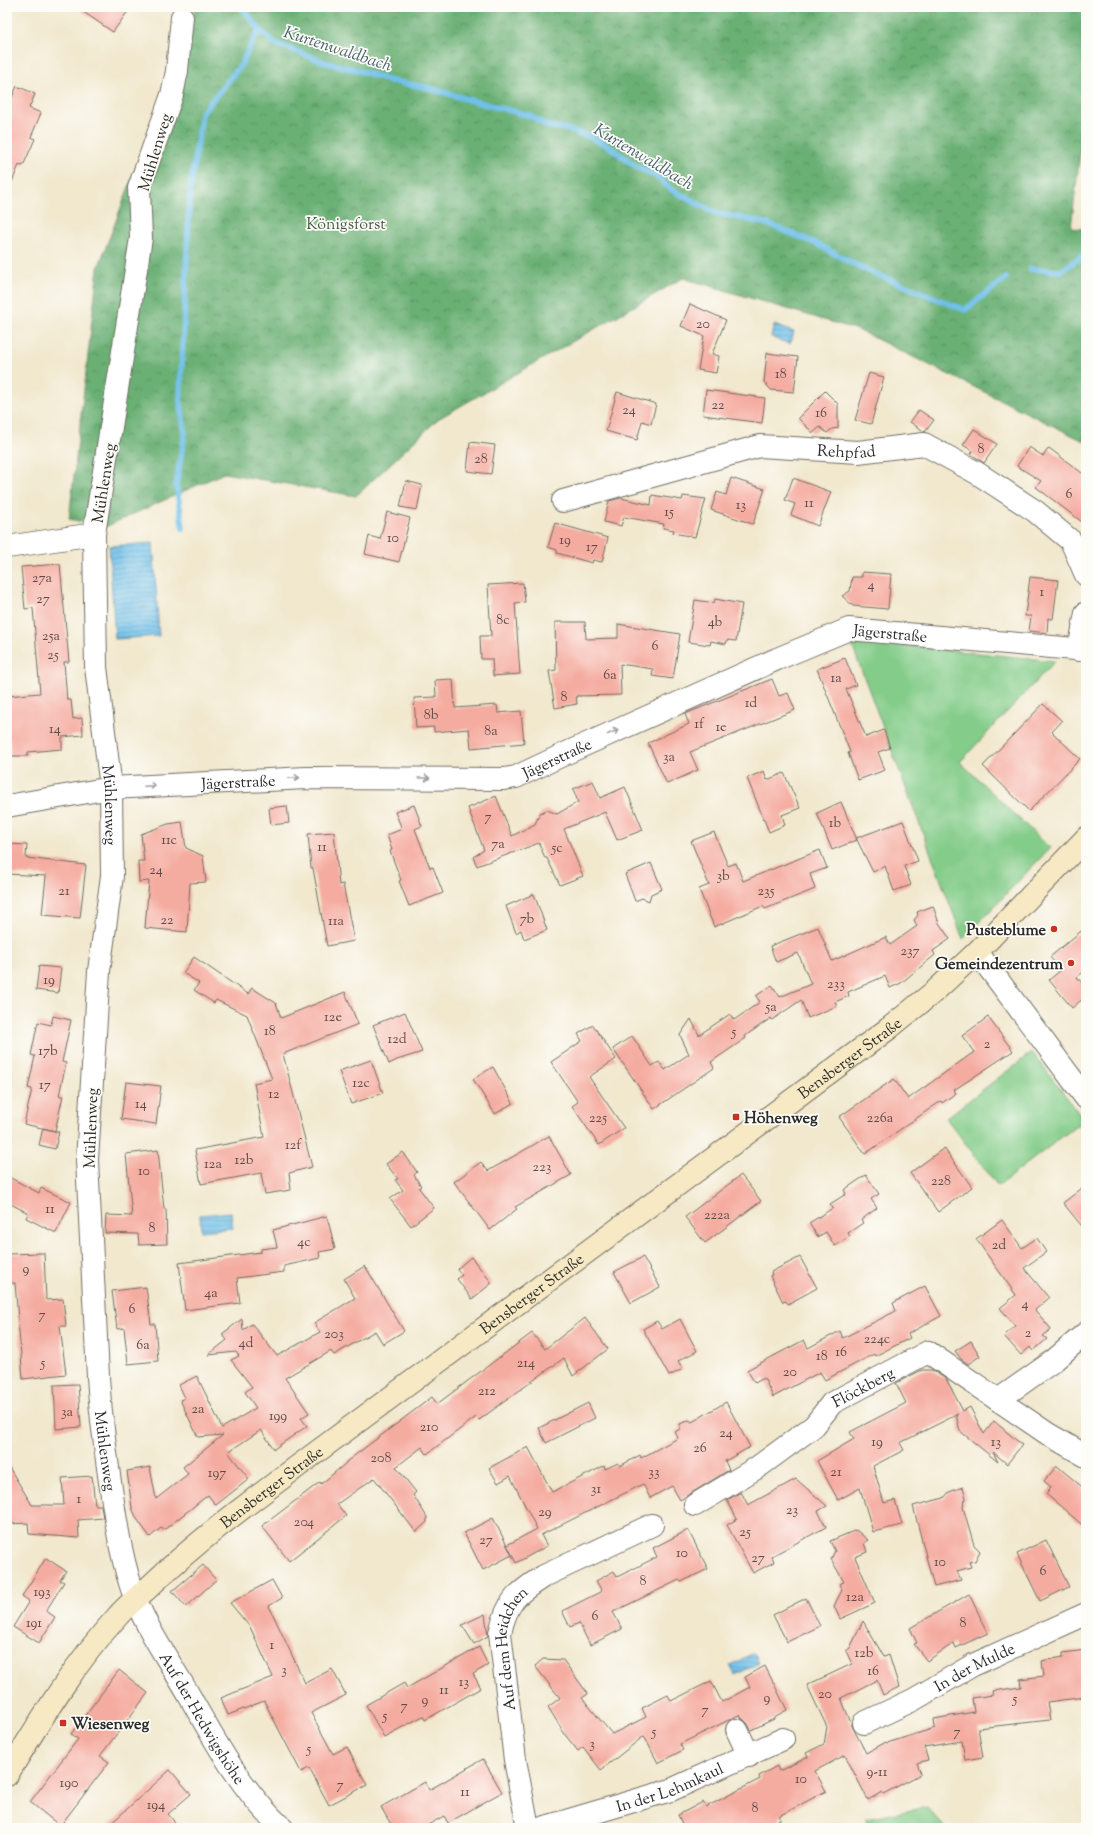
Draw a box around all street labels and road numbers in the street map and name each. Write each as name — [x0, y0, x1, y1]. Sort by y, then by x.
street label: Mühlenweg — [134, 111, 179, 195]
street label: Rehpfad — [816, 441, 877, 466]
street label: Mühlenweg — [88, 442, 123, 525]
street label: Jägerstraße — [851, 620, 928, 650]
street label: Jägerstraße — [518, 734, 596, 787]
street label: Mühlenweg — [94, 764, 121, 846]
street label: Jägerstraße — [200, 771, 276, 797]
street label: Bensberger Straße — [794, 1013, 908, 1106]
street label: Mühlenweg — [80, 1087, 105, 1169]
street label: Bensberger Straße — [476, 1249, 589, 1341]
street label: Flöckberg — [829, 1363, 899, 1415]
street label: Mühlenweg — [87, 1410, 120, 1493]
street label: Bensberger Straße — [216, 1442, 329, 1535]
street label: Auf dem Heidchen — [491, 1582, 535, 1712]
street label: In der Mulde — [931, 1638, 1019, 1699]
street label: Auf der Hedwigshöhe — [152, 1649, 249, 1790]
street label: In der Lehmkaul — [614, 1758, 728, 1820]

